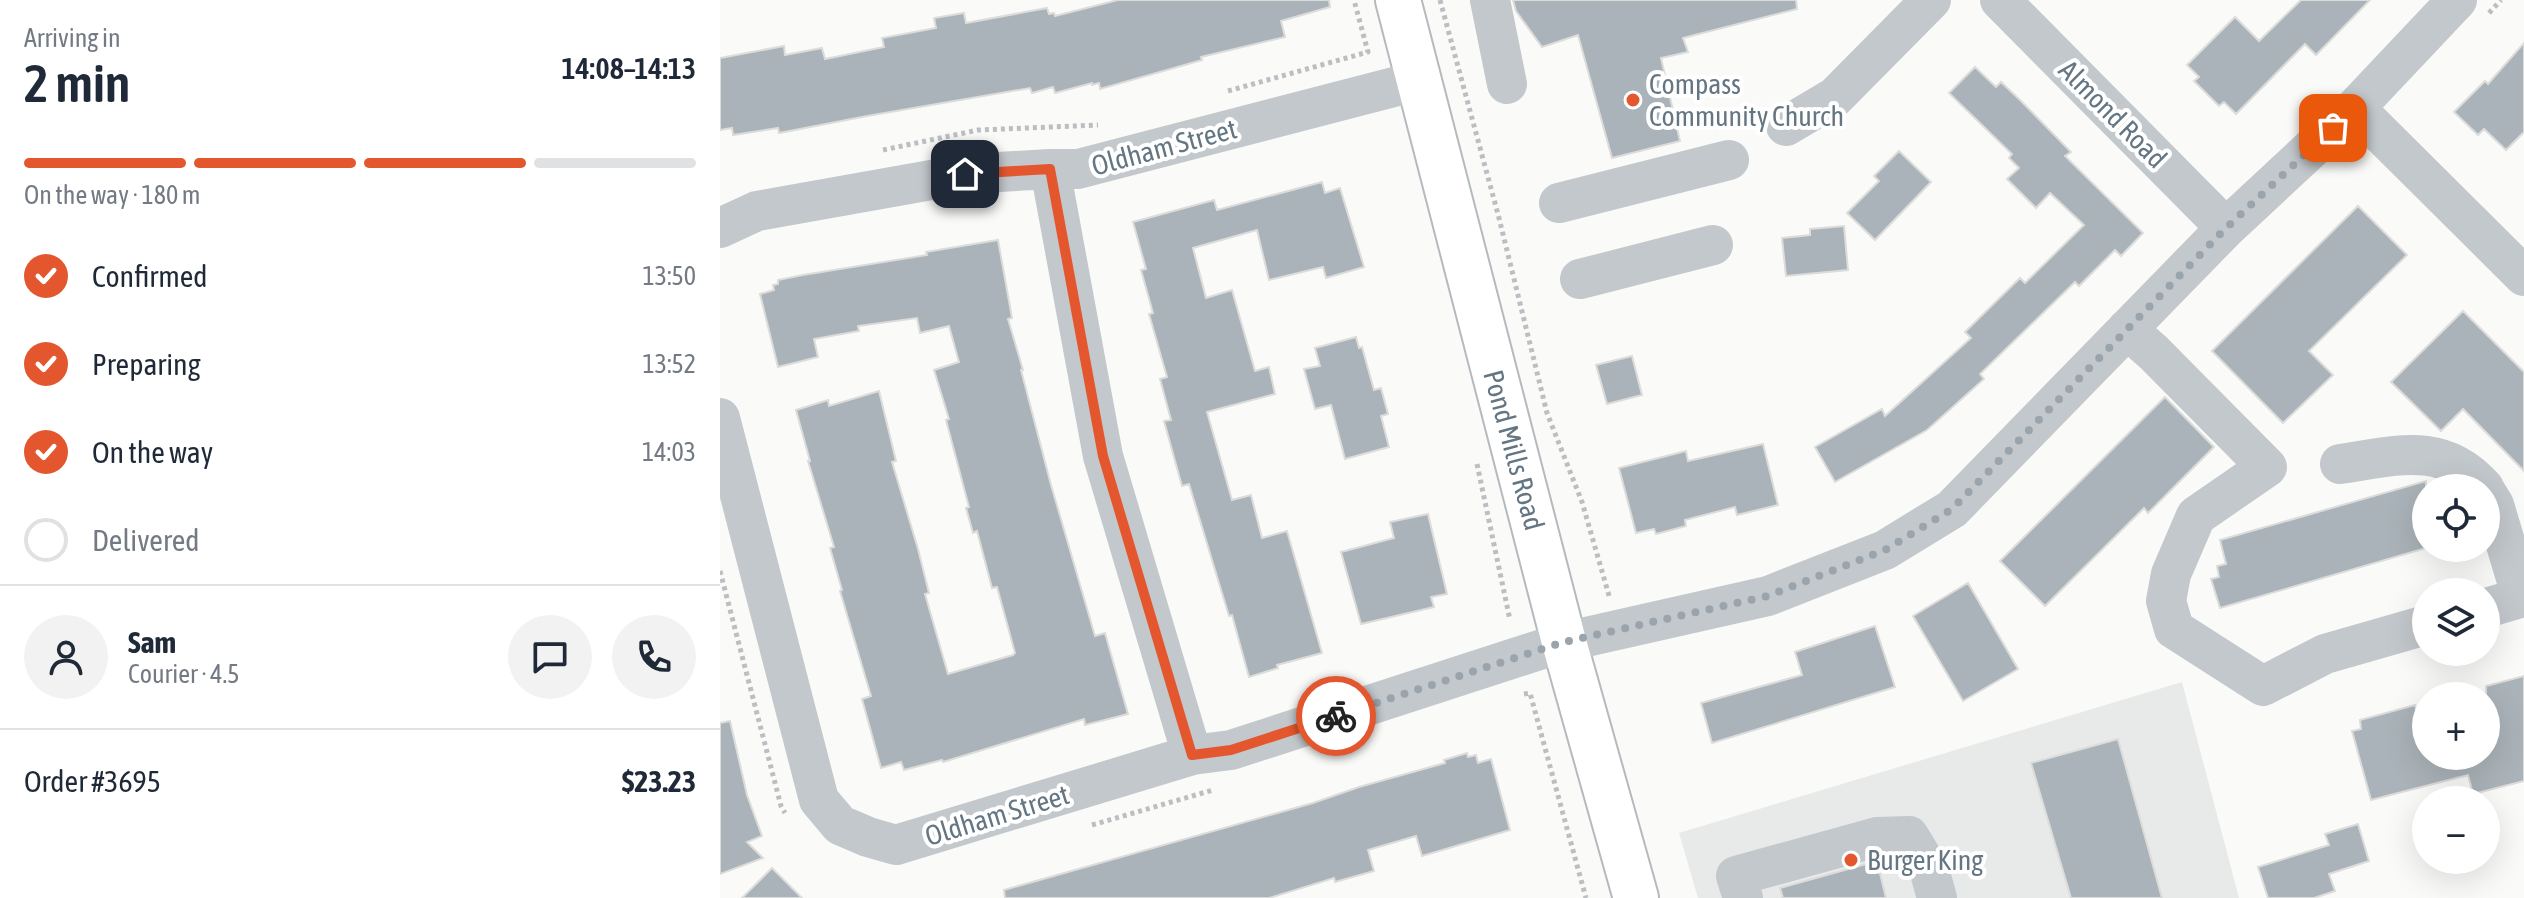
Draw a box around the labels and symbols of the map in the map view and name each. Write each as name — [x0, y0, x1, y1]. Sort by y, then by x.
street label: Almond Road — [2053, 54, 2173, 174]
place label: Compass Community Church — [1649, 68, 1844, 132]
marker: Compass Community Church — [1624, 91, 1642, 109]
pin — [2299, 94, 2367, 162]
street label: Oldham Street — [1088, 112, 1240, 182]
pin — [931, 140, 999, 208]
street label: Pond Mills Road — [1477, 366, 1551, 534]
courier — [1296, 676, 1376, 756]
street label: Oldham Street — [921, 778, 1073, 852]
place label: Burger King — [1867, 844, 1983, 876]
marker: Burger King — [1842, 851, 1860, 869]

